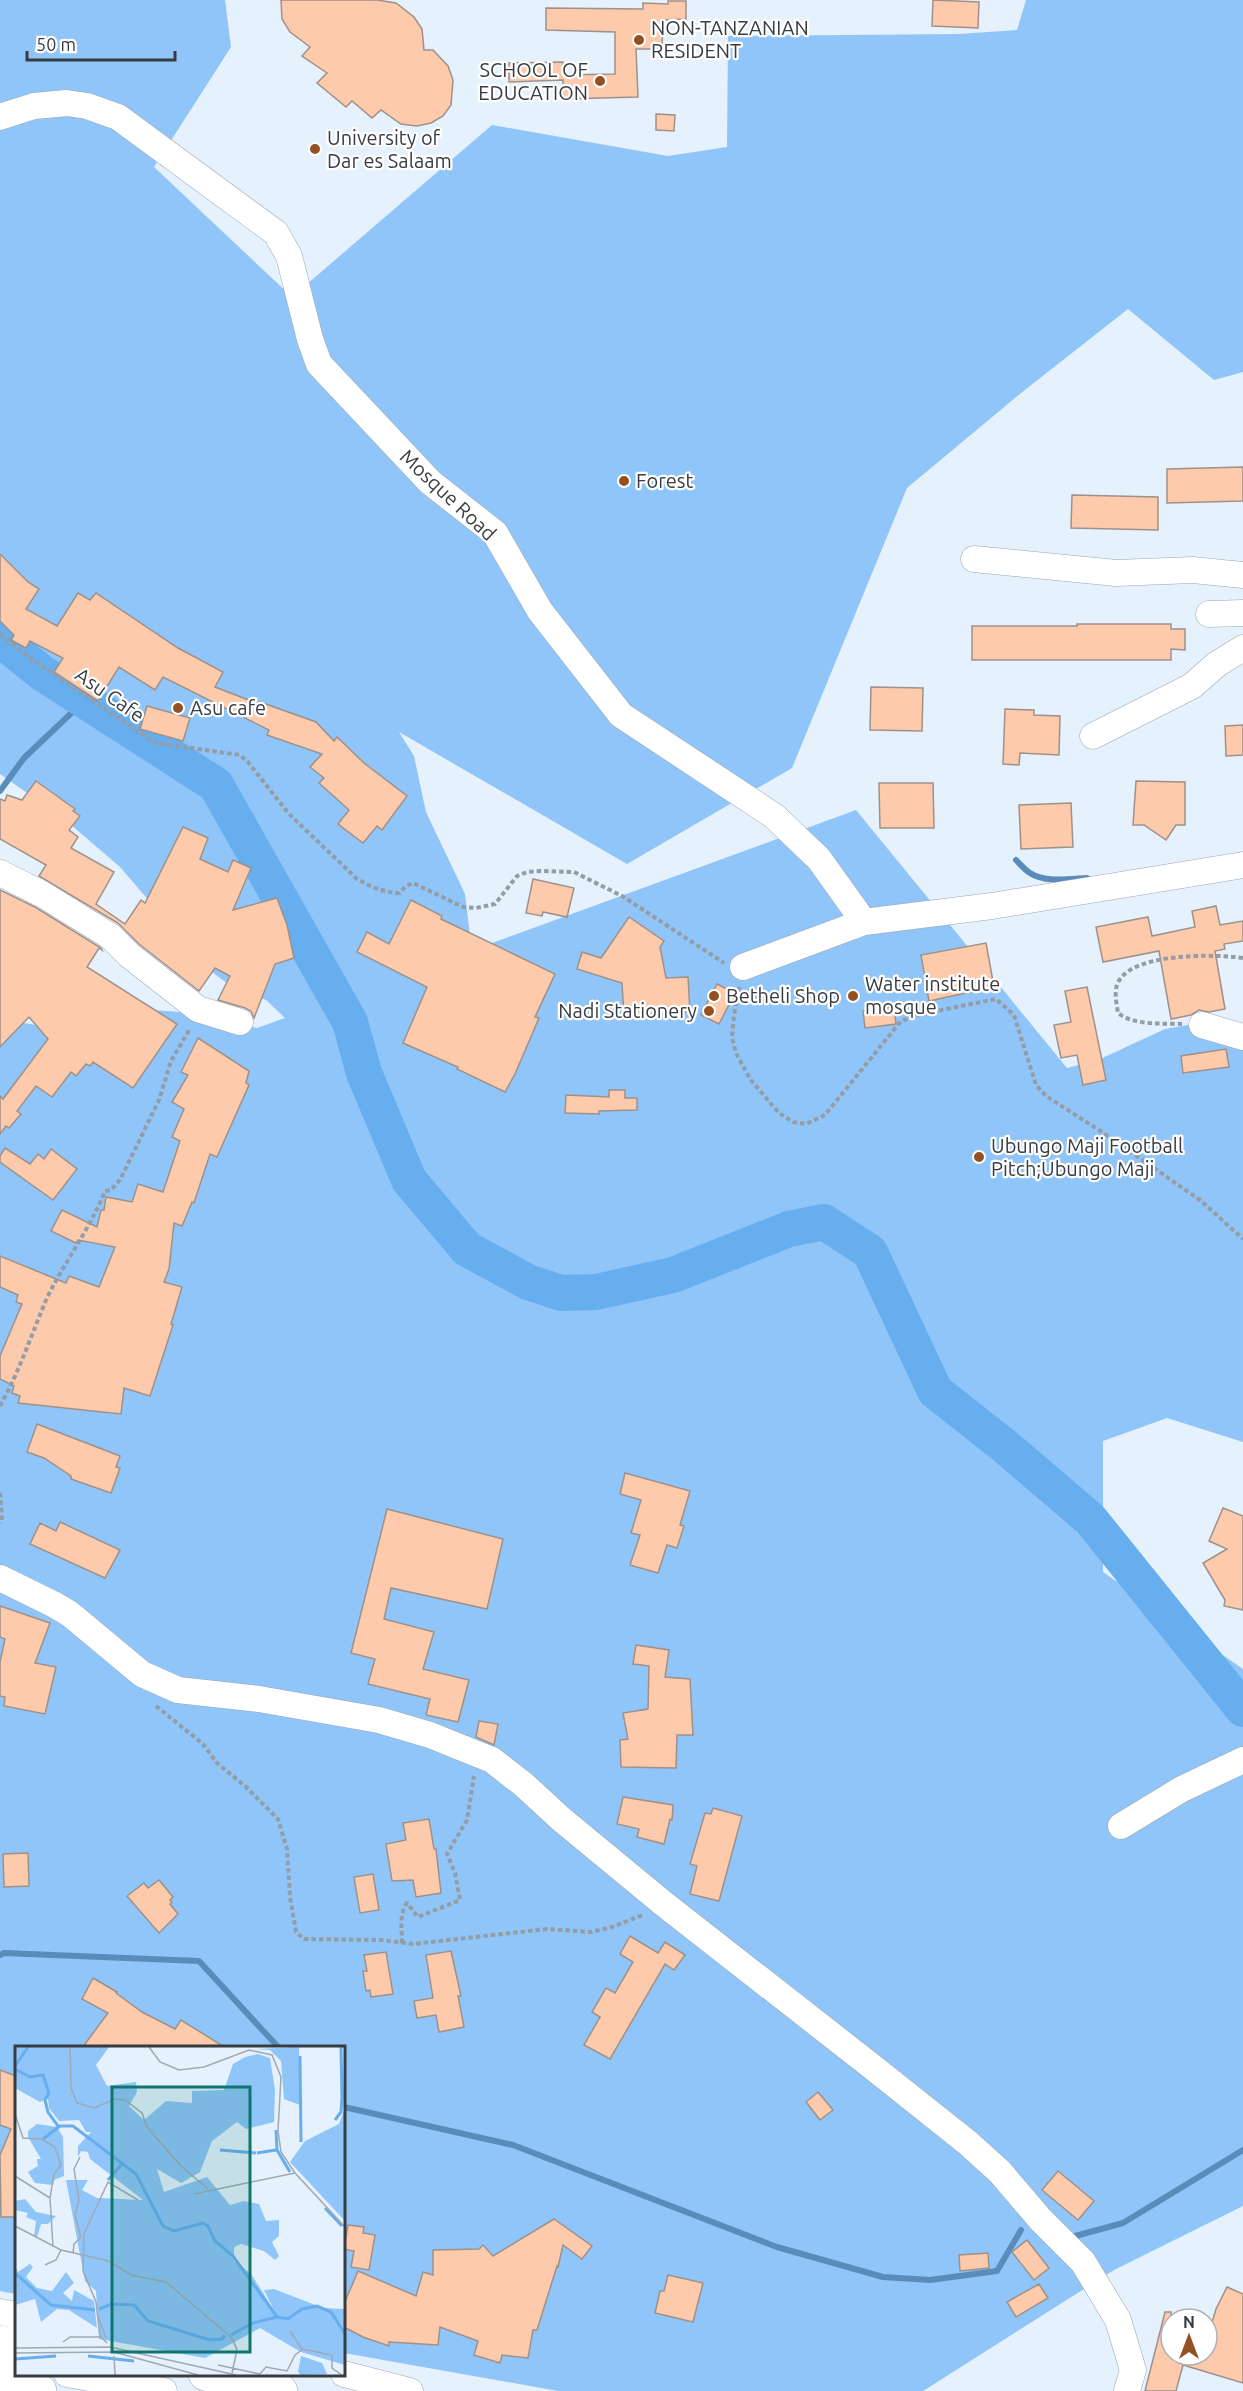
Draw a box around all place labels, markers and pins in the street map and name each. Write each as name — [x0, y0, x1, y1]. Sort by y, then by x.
place label: NON-TANZANIAN RESIDENT — [651, 16, 809, 62]
marker: NON-TANZANIAN RESIDENT — [632, 33, 646, 47]
place label: SCHOOL OF EDUCATION — [478, 58, 588, 104]
marker: SCHOOL OF EDUCATION — [593, 74, 607, 88]
place label: University of Dar es Salaam — [327, 126, 452, 172]
marker: University of Dar es Salaam — [308, 142, 322, 156]
place label: Forest — [636, 469, 693, 492]
marker: Forest — [617, 474, 631, 488]
place label: Asu cafe — [190, 696, 266, 719]
marker: Asu cafe — [171, 701, 185, 715]
place label: Water institute mosque — [865, 972, 1000, 1018]
place label: Betheli Shop — [726, 984, 840, 1007]
marker: Betheli Shop — [707, 989, 721, 1003]
marker: Water institute mosque — [846, 989, 860, 1003]
place label: Nadi Stationery — [558, 999, 697, 1022]
marker: Nadi Stationery — [702, 1004, 716, 1018]
place label: Ubungo Maji Football Pitch;Ubungo Maji — [991, 1134, 1183, 1180]
marker: Ubungo Maji Football Pitch;Ubungo Maji — [972, 1150, 986, 1164]

